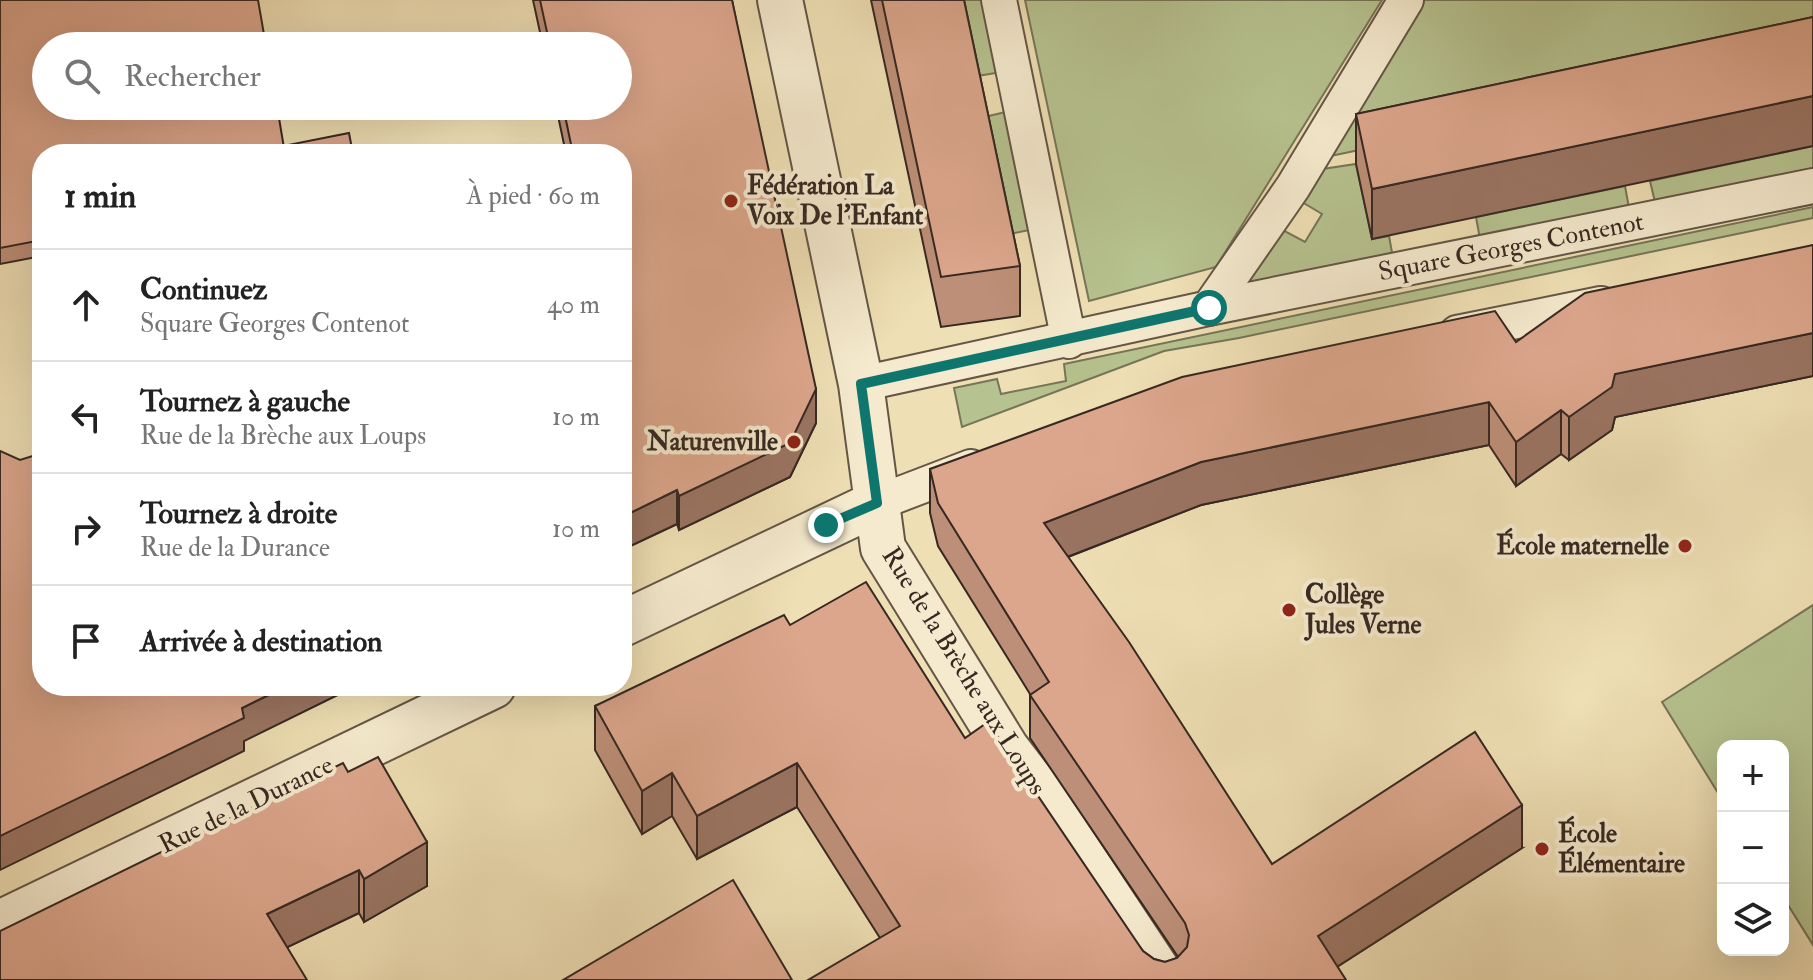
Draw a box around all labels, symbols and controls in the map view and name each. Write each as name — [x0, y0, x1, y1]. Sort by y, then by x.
search box — [32, 32, 632, 120]
icon: search — [60, 54, 104, 98]
text: Rechercher — [124, 58, 261, 95]
place label: Fédération La Voix De l'Enfant — [746, 170, 924, 232]
text: 1 min — [64, 175, 136, 218]
text: À pied · 60 m — [466, 180, 600, 212]
marker: Fédération La Voix De l'Enfant — [722, 192, 740, 210]
street label: Square Georges Contenot — [1376, 206, 1646, 288]
text: Continuez — [140, 271, 267, 308]
icon: ahead — [64, 283, 108, 327]
text: 40 m — [547, 289, 600, 321]
route start — [1191, 290, 1227, 326]
text: Square Georges Contenot — [140, 308, 409, 340]
text: Tournez à gauche — [140, 383, 350, 420]
icon: left — [64, 395, 108, 439]
text: 10 m — [552, 401, 600, 433]
text: Rue de la Brèche aux Loups — [140, 420, 426, 452]
place label: Naturenville — [646, 426, 778, 458]
marker: Naturenville — [785, 433, 803, 451]
text: Tournez à droite — [140, 495, 337, 532]
icon: right — [64, 507, 108, 551]
route end — [808, 507, 844, 543]
text: 10 m — [552, 513, 600, 545]
place label: École maternelle — [1496, 527, 1669, 562]
text: Rue de la Durance — [140, 532, 330, 564]
marker: École maternelle — [1676, 537, 1694, 555]
street label: Rue de la Brèche aux Loups — [874, 541, 1053, 801]
place label: Collège Jules Verne — [1303, 579, 1421, 641]
marker: Collège Jules Verne — [1280, 601, 1298, 619]
icon: arrive — [64, 619, 108, 663]
text: Arrivée à destination — [140, 623, 383, 660]
map controls — [1717, 740, 1789, 956]
button: + — [1717, 740, 1789, 812]
street label: Rue de la Durance — [154, 749, 338, 861]
button: − — [1717, 812, 1789, 884]
place label: École Élémentaire — [1558, 815, 1685, 880]
marker: École Élémentaire — [1533, 840, 1551, 858]
button: layers — [1717, 884, 1789, 956]

